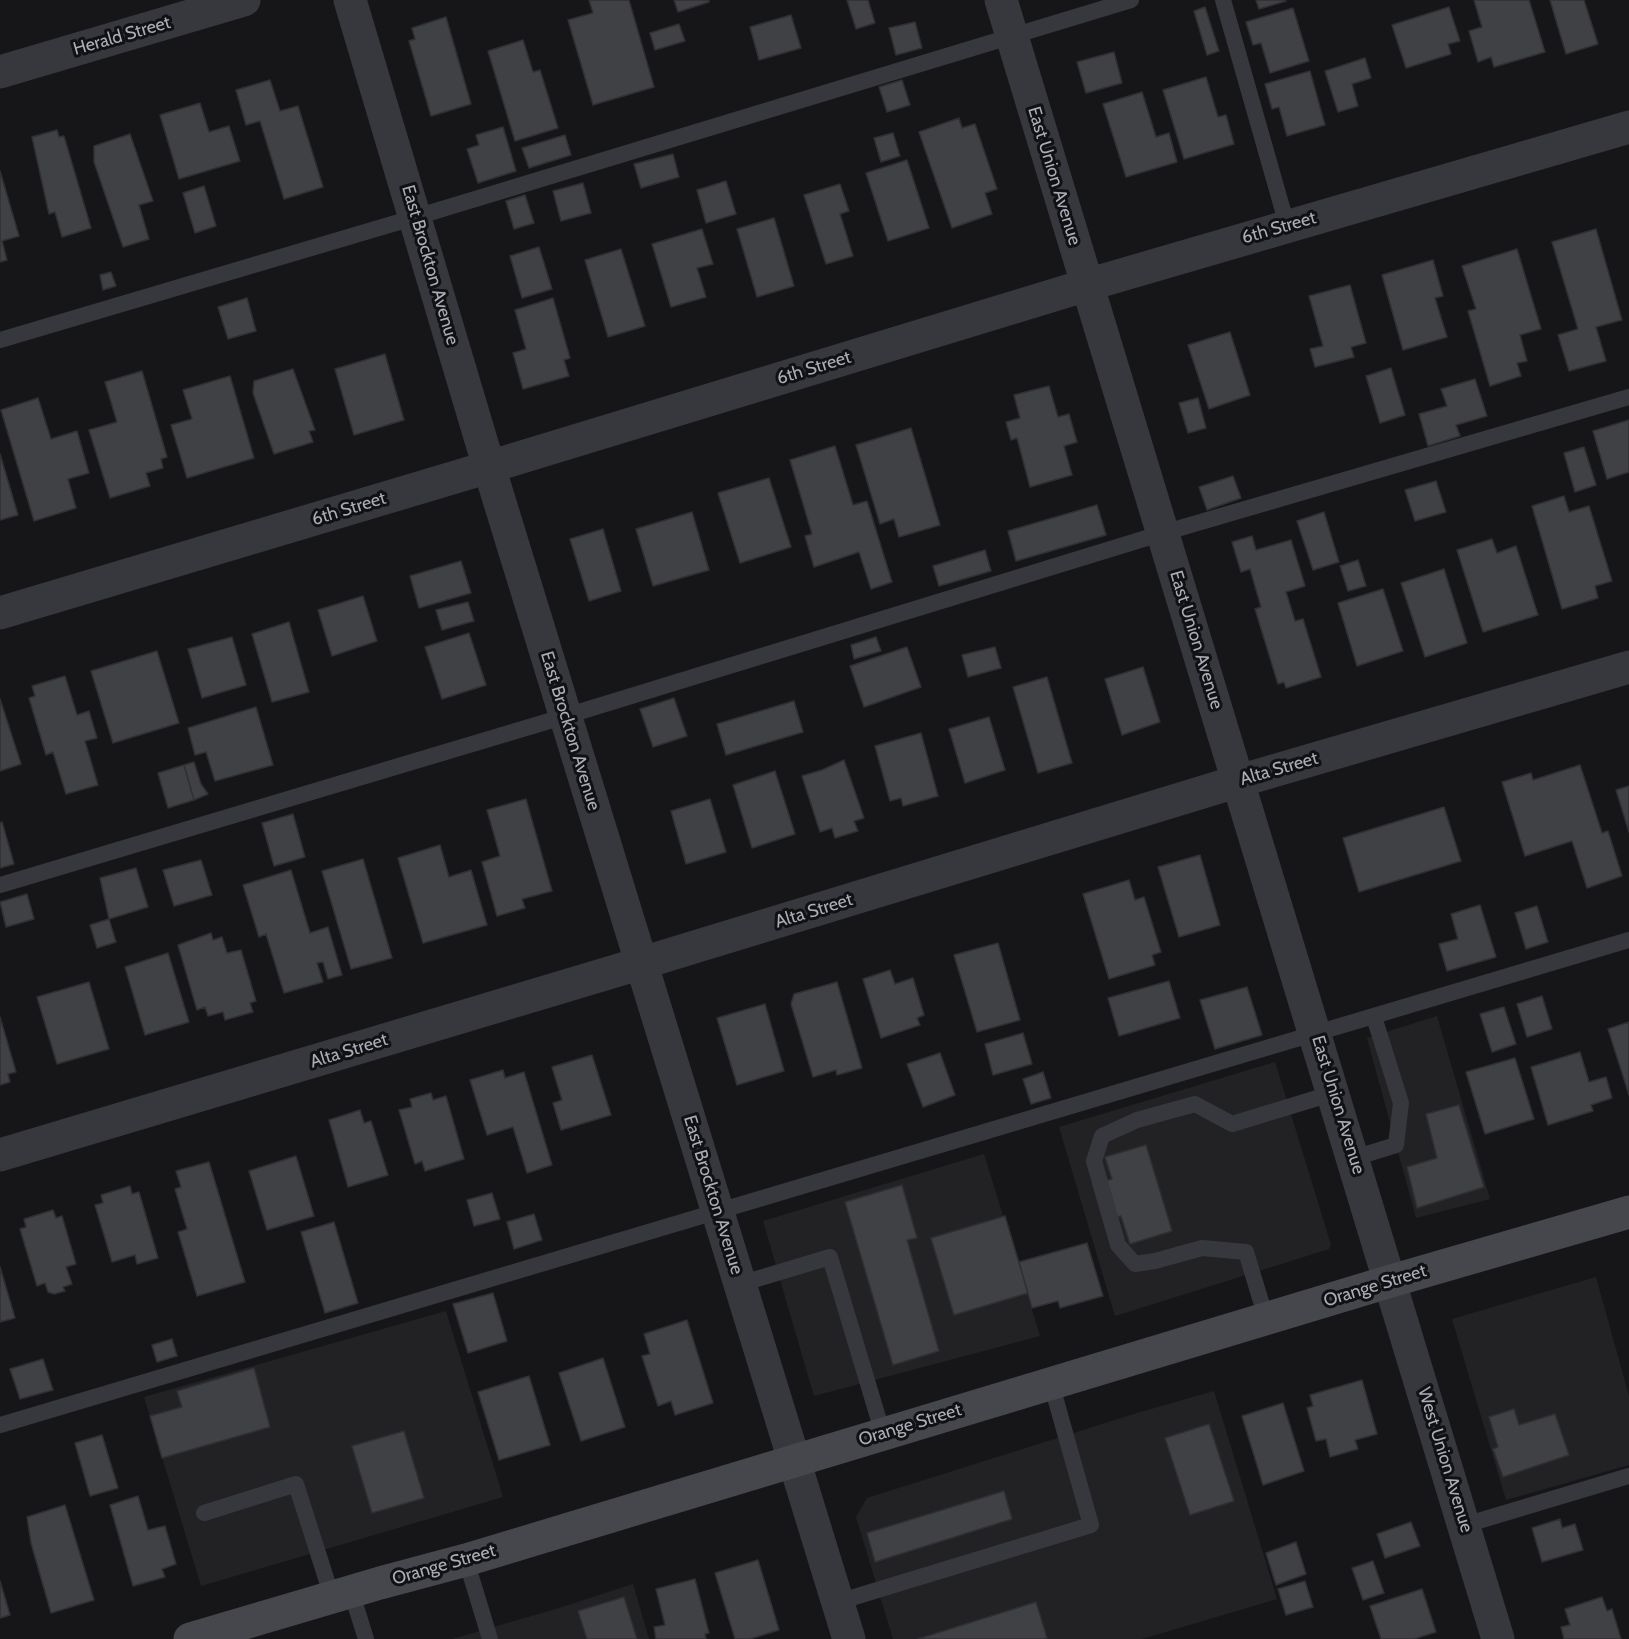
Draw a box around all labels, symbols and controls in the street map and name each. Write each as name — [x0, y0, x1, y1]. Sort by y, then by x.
street label: Herald Street — [71, 12, 173, 60]
street label: East Union Avenue — [1023, 104, 1085, 248]
street label: East Brockton Avenue — [397, 182, 463, 348]
street label: 6th Street — [1239, 207, 1319, 249]
street label: 6th Street — [774, 347, 854, 389]
street label: 6th Street — [309, 488, 389, 530]
street label: East Union Avenue — [1165, 568, 1227, 712]
street label: East Brockton Avenue — [535, 649, 605, 813]
street label: Alta Street — [1238, 748, 1320, 790]
street label: Alta Street — [773, 889, 855, 933]
street label: Alta Street — [308, 1029, 390, 1073]
street label: East Union Avenue — [1307, 1033, 1369, 1177]
street label: East Brockton Avenue — [678, 1113, 748, 1277]
street label: Orange Street — [1321, 1260, 1429, 1312]
street label: West Union Avenue — [1413, 1385, 1477, 1535]
street label: Orange Street — [856, 1399, 964, 1451]
street label: Orange Street — [390, 1540, 498, 1590]

